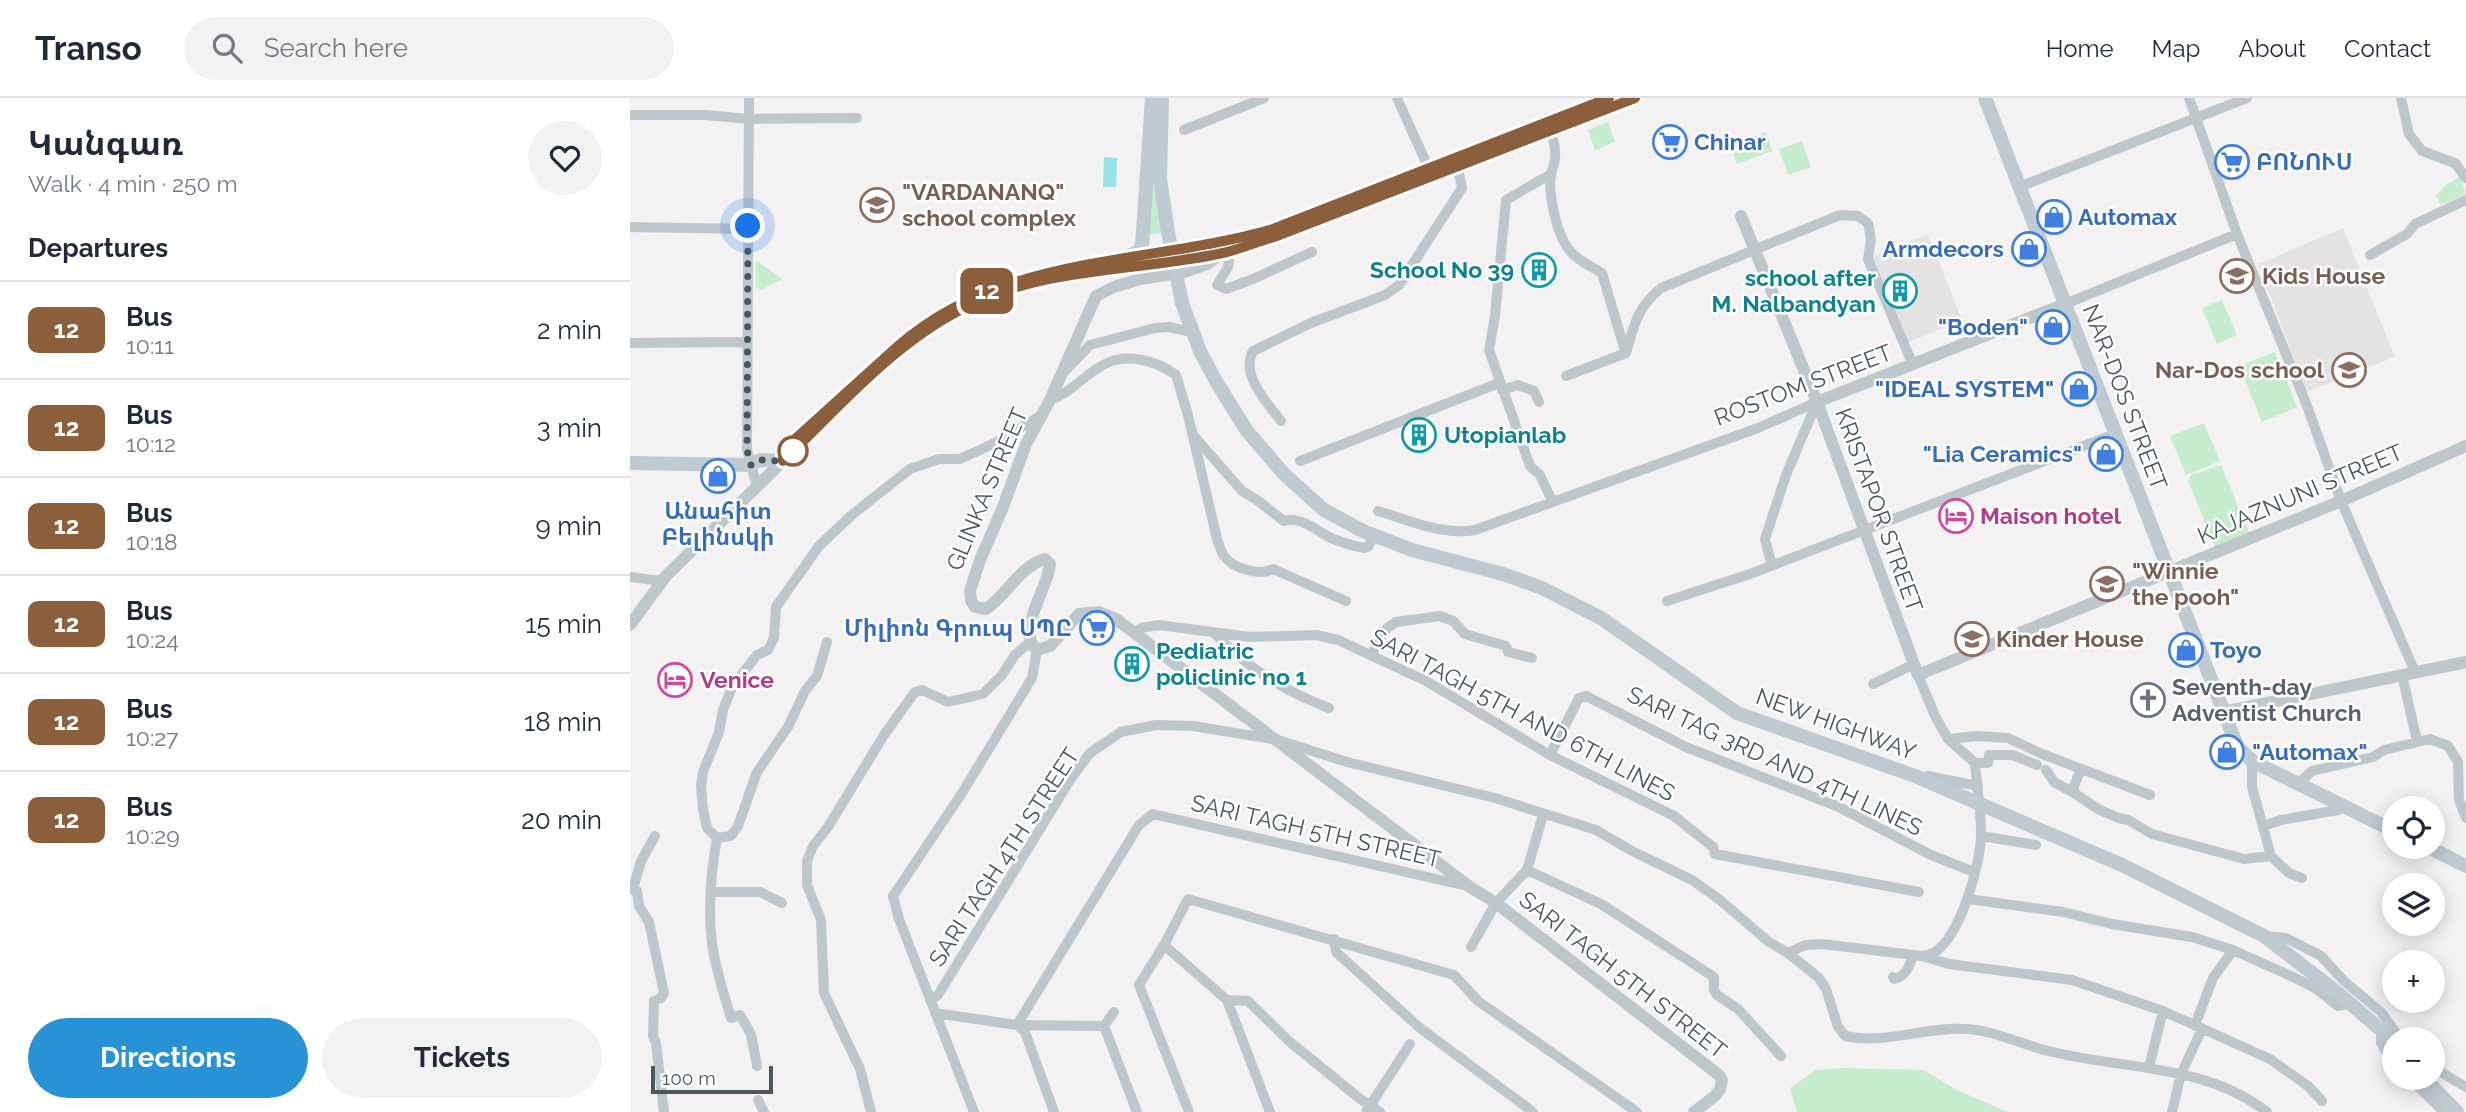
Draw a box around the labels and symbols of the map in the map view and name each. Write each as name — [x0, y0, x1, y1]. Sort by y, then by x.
supermarket icon: Chinar — [1651, 123, 1689, 161]
place label: Chinar — [1694, 128, 1766, 155]
supermarket icon: ԲՈՆՈՒՍ — [2213, 143, 2251, 181]
place label: ԲՈՆՈՒՍ — [2256, 148, 2353, 175]
place label: "VARDANANQ" school complex — [902, 178, 1077, 231]
school or university icon: "VARDANANQ" school complex — [858, 186, 896, 224]
shop icon: Automax — [2035, 198, 2073, 236]
place label: Automax — [2078, 203, 2178, 230]
your location — [730, 208, 765, 243]
shop icon: Armdecors — [2010, 230, 2048, 268]
place label: Armdecors — [1883, 235, 2004, 262]
building icon: School No 39 — [1520, 251, 1558, 289]
place label: School No 39 — [1370, 256, 1514, 283]
school or university icon: Kids House — [2218, 257, 2256, 295]
place label: Kids House — [2262, 262, 2385, 289]
place label: school after M. Nalbandyan — [1712, 264, 1876, 317]
line badge: 12 — [956, 268, 1018, 314]
building icon: school after M. Nalbandyan — [1881, 272, 1919, 310]
street label: NAR-DOS STREET — [2078, 300, 2173, 493]
shop icon: "Boden" — [2034, 308, 2072, 346]
place label: "Boden" — [1938, 313, 2028, 340]
street label: ROSTOM STREET — [1710, 338, 1895, 431]
school or university icon: Nar-Dos school — [2330, 351, 2368, 389]
place label: Nar-Dos school — [2155, 356, 2325, 383]
shop icon: "IDEAL SYSTEM" — [2060, 370, 2098, 408]
place label: "IDEAL SYSTEM" — [1875, 375, 2054, 402]
street label: GLINKA STREET — [940, 404, 1033, 574]
street label: KRISTAPOR STREET — [1830, 404, 1929, 615]
building icon: Utopianlab — [1400, 416, 1438, 454]
place label: Utopianlab — [1444, 421, 1566, 448]
shop icon: "Lia Ceramics" — [2087, 435, 2125, 473]
unlabelled marker — [778, 436, 808, 466]
street label: KAJAZNUNI STREET — [2193, 438, 2407, 549]
place label: "Lia Ceramics" — [1923, 440, 2082, 467]
shop icon: Անահիտ Բելինսկի — [699, 457, 737, 495]
place label: Անահիտ Բելինսկի — [662, 497, 775, 551]
hotel icon: Maison hotel — [1937, 497, 1975, 535]
place label: Maison hotel — [1980, 502, 2122, 529]
place label: "Winnie the pooh" — [2132, 557, 2239, 610]
school or university icon: "Winnie the pooh" — [2088, 565, 2126, 603]
supermarket icon: Միլիոն Գրուպ ՍՊԸ — [1078, 609, 1116, 647]
place label: Միլիոն Գրուպ ՍՊԸ — [844, 614, 1072, 642]
school or university icon: Kinder House — [1953, 620, 1991, 658]
street label: SARI TAGH 5TH AND 6TH LINES — [1366, 623, 1680, 806]
place label: Kinder House — [1996, 625, 2144, 652]
shop icon: Toyo — [2167, 631, 2205, 669]
place label: Toyo — [2210, 636, 2262, 663]
place label: Pediatric policlinic no 1 — [1156, 637, 1307, 690]
building icon: Pediatric policlinic no 1 — [1113, 645, 1151, 683]
hotel icon: Venice — [656, 661, 694, 699]
place label: Venice — [700, 666, 774, 693]
place label: Seventh-day Adventist Church — [2172, 673, 2362, 726]
street label: SARI TAG 3RD AND 4TH LINES — [1623, 680, 1927, 841]
church icon: Seventh-day Adventist Church — [2129, 681, 2167, 719]
street label: NEW HIGHWAY — [1752, 682, 1920, 765]
shop icon: "Automax" — [2208, 733, 2246, 771]
place label: "Automax" — [2252, 738, 2367, 765]
street label: SARI TAGH 4TH STREET — [923, 742, 1084, 971]
street label: SARI TAGH 5TH STREET — [1189, 789, 1444, 872]
street label: SARI TAGH 5TH STREET — [1514, 885, 1732, 1064]
scale bar — [651, 1063, 774, 1095]

